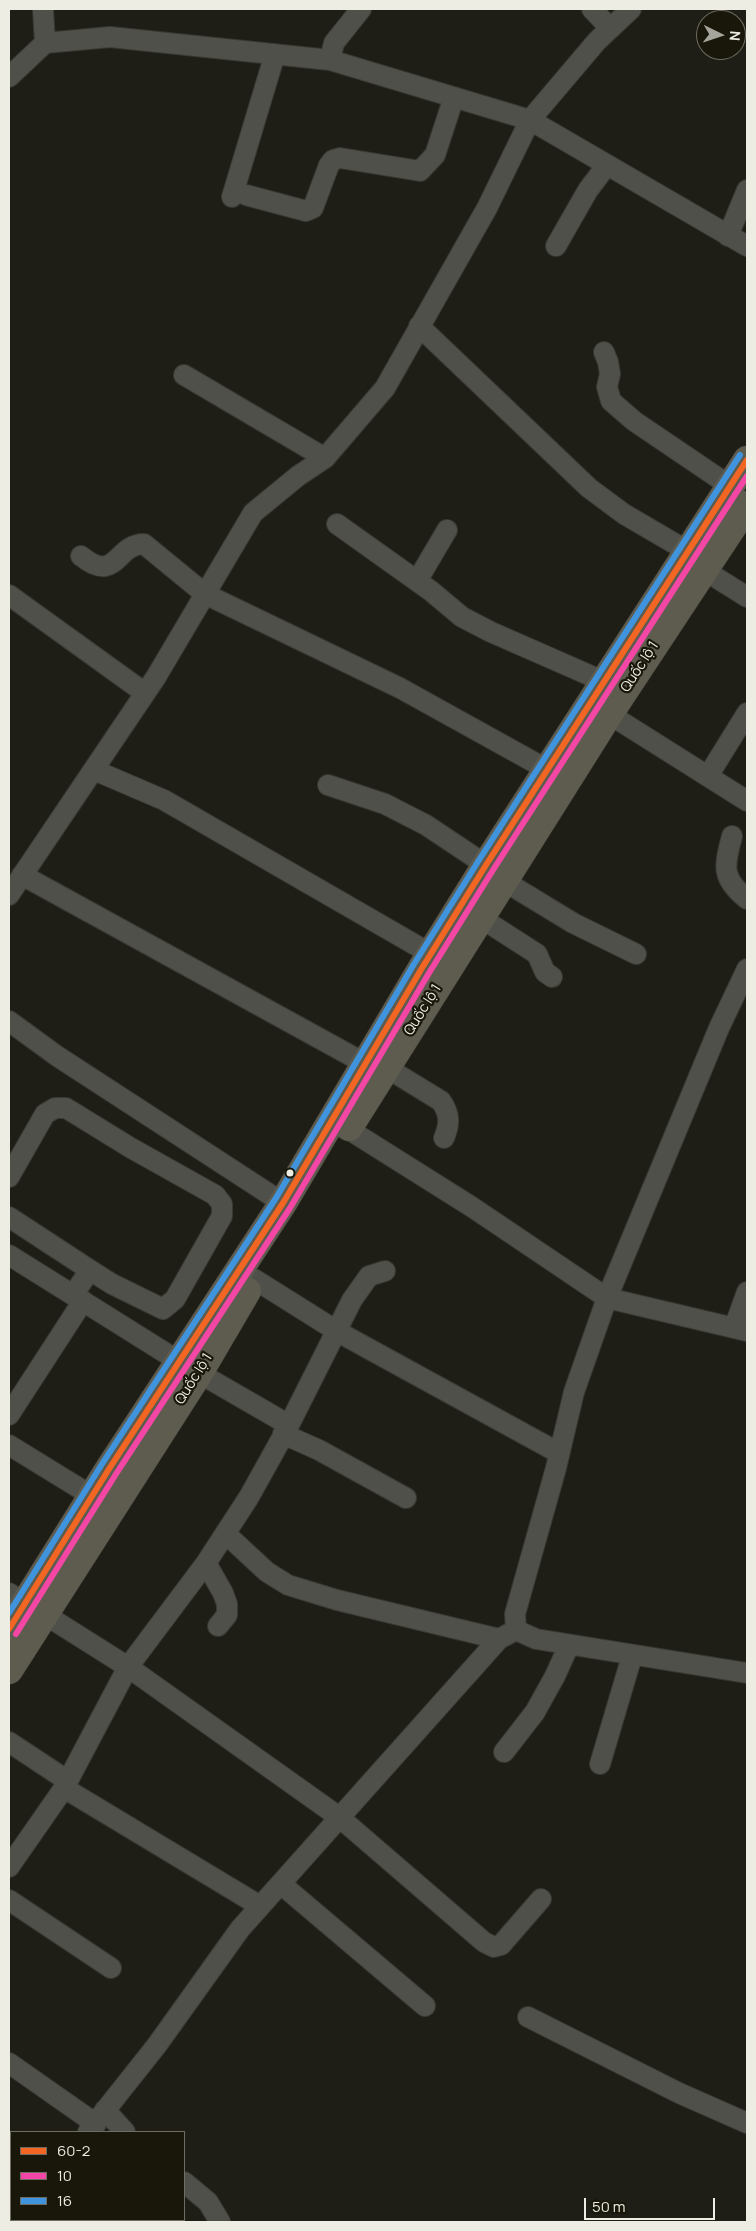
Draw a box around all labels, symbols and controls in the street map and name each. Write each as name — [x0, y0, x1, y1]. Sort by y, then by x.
north arrow — [696, 10, 746, 60]
text: N — [726, 30, 745, 42]
street label: Quốc lộ 1 — [617, 638, 663, 696]
street label: Quốc lộ 1 — [401, 981, 445, 1039]
unlabelled marker — [285, 1168, 295, 1178]
street label: Quốc lộ 1 — [172, 1350, 216, 1408]
legend — [10, 2131, 185, 2221]
text: 60-2 — [57, 2140, 90, 2161]
text: 10 — [57, 2165, 72, 2186]
scale bar — [586, 2188, 717, 2220]
text: 16 — [57, 2190, 72, 2211]
text: 50 m — [592, 2196, 626, 2217]

